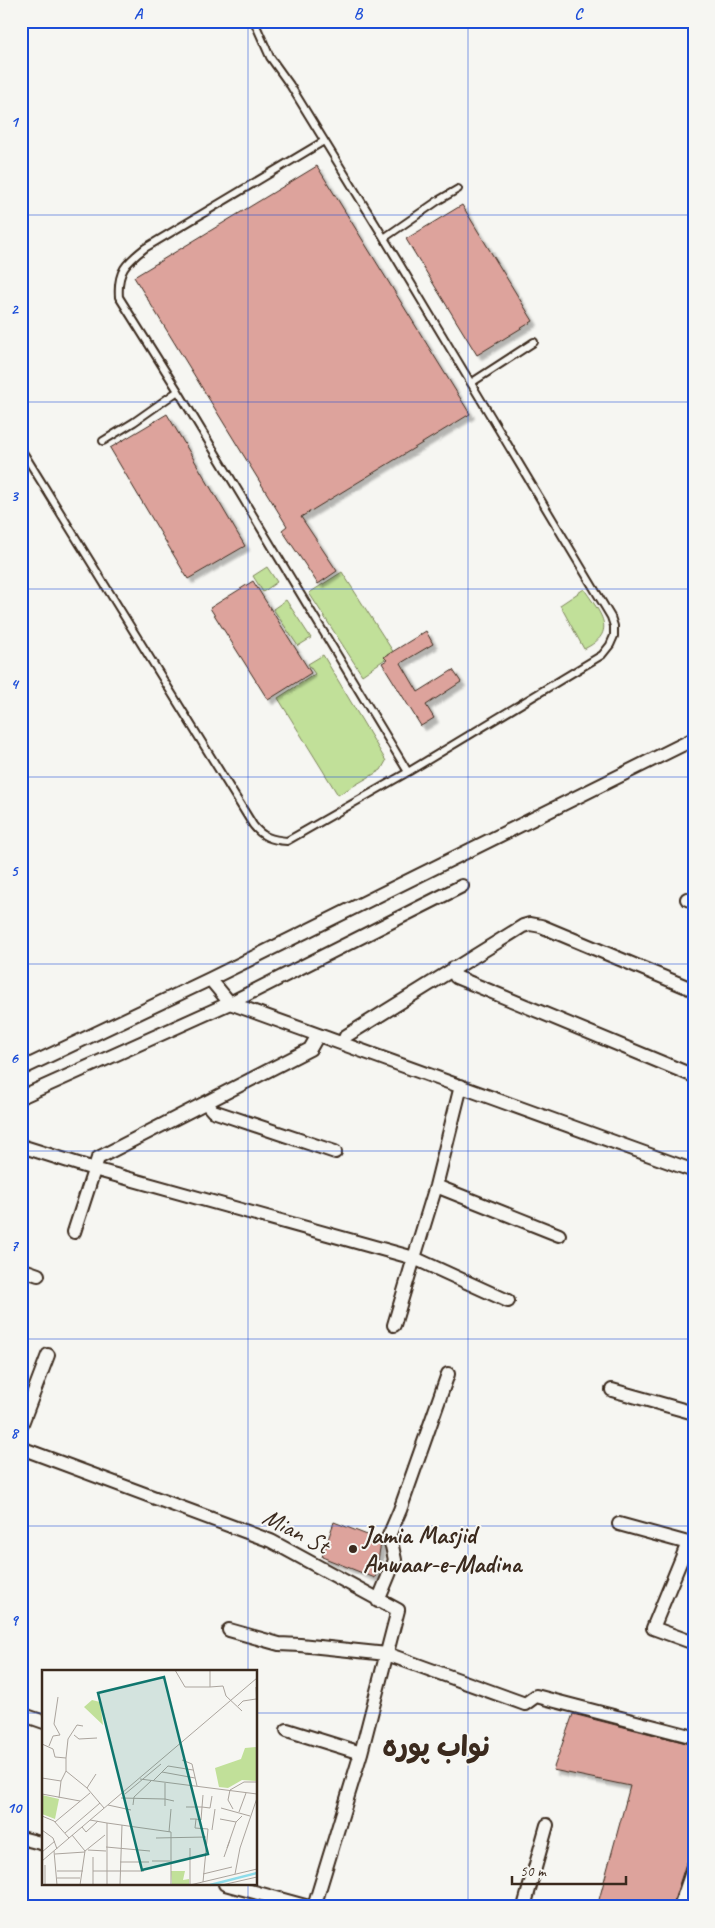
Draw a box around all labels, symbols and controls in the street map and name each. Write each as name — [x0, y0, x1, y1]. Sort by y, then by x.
text: A — [134, 4, 144, 24]
text: B — [354, 4, 364, 24]
text: C — [574, 4, 584, 24]
text: 1 — [10, 112, 19, 132]
text: 2 — [10, 299, 19, 319]
text: 3 — [10, 486, 19, 506]
text: 4 — [10, 674, 19, 694]
text: 5 — [11, 861, 20, 881]
text: 6 — [10, 1048, 19, 1068]
text: 7 — [10, 1236, 19, 1256]
text: 8 — [10, 1423, 19, 1443]
street label: Mian St — [257, 1501, 337, 1563]
place label: Jamia Masjid Anwaar-e-Madina — [361, 1519, 524, 1580]
marker: Jamia Masjid Anwaar-e-Madina — [347, 1543, 359, 1555]
text: 9 — [10, 1610, 19, 1630]
inset map — [42, 1670, 258, 1886]
district label: نواب پورہ — [382, 1729, 490, 1764]
text: 10 — [7, 1798, 23, 1818]
scale bar — [512, 1853, 626, 1885]
text: 50 m — [520, 1862, 547, 1881]

